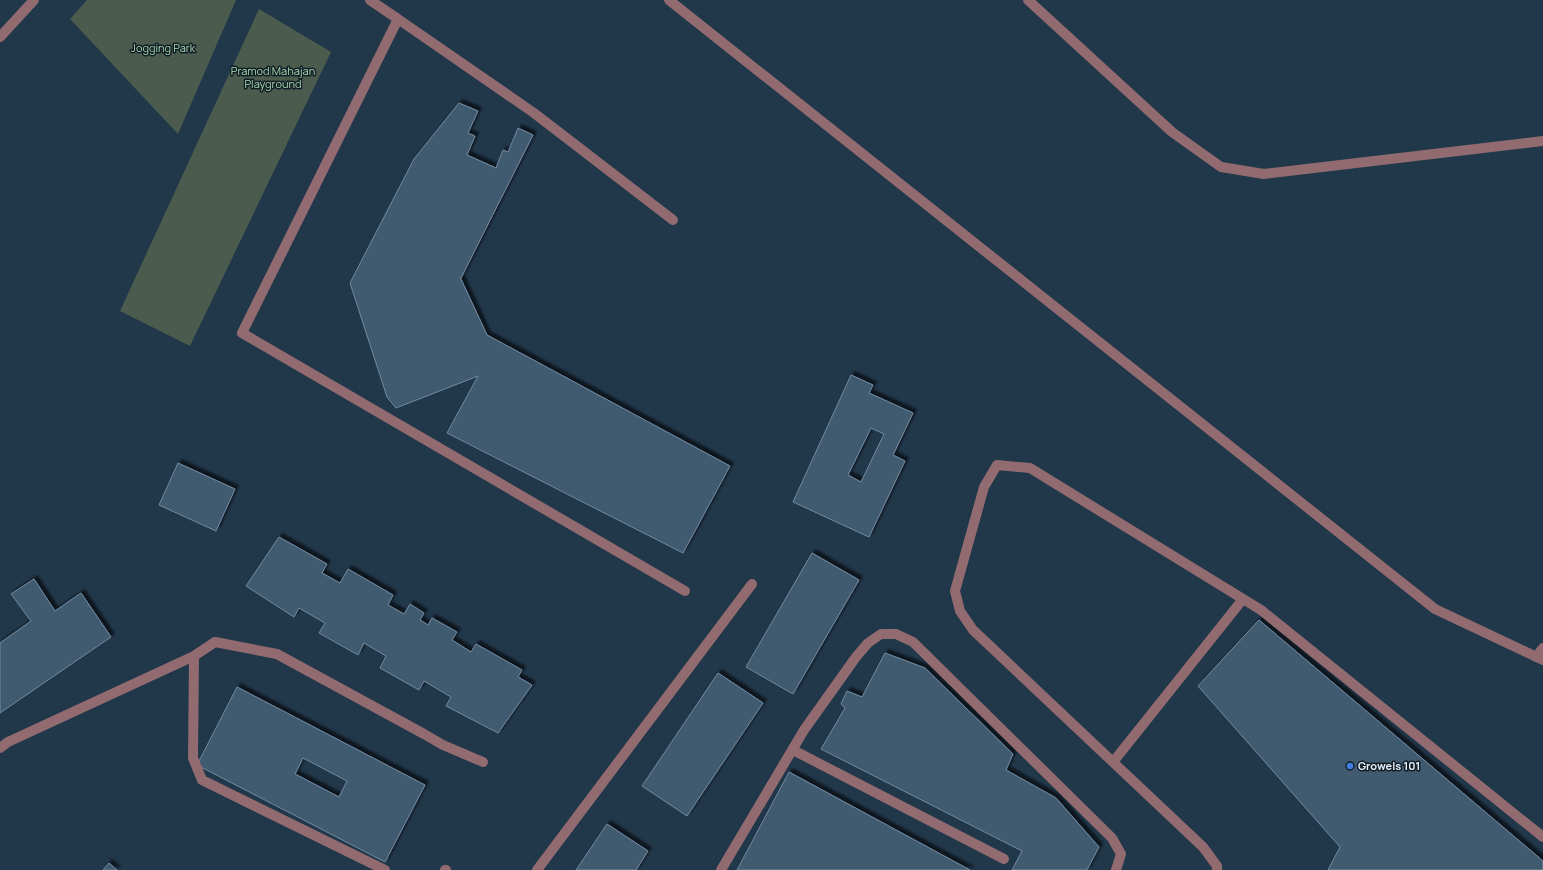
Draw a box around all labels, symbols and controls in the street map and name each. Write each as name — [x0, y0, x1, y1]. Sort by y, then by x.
park label: Jogging Park — [131, 40, 196, 55]
park label: Pramod Mahajan Playground — [231, 63, 315, 91]
place label: Growels 101 — [1358, 758, 1420, 773]
marker: Growels 101 — [1345, 761, 1355, 771]

